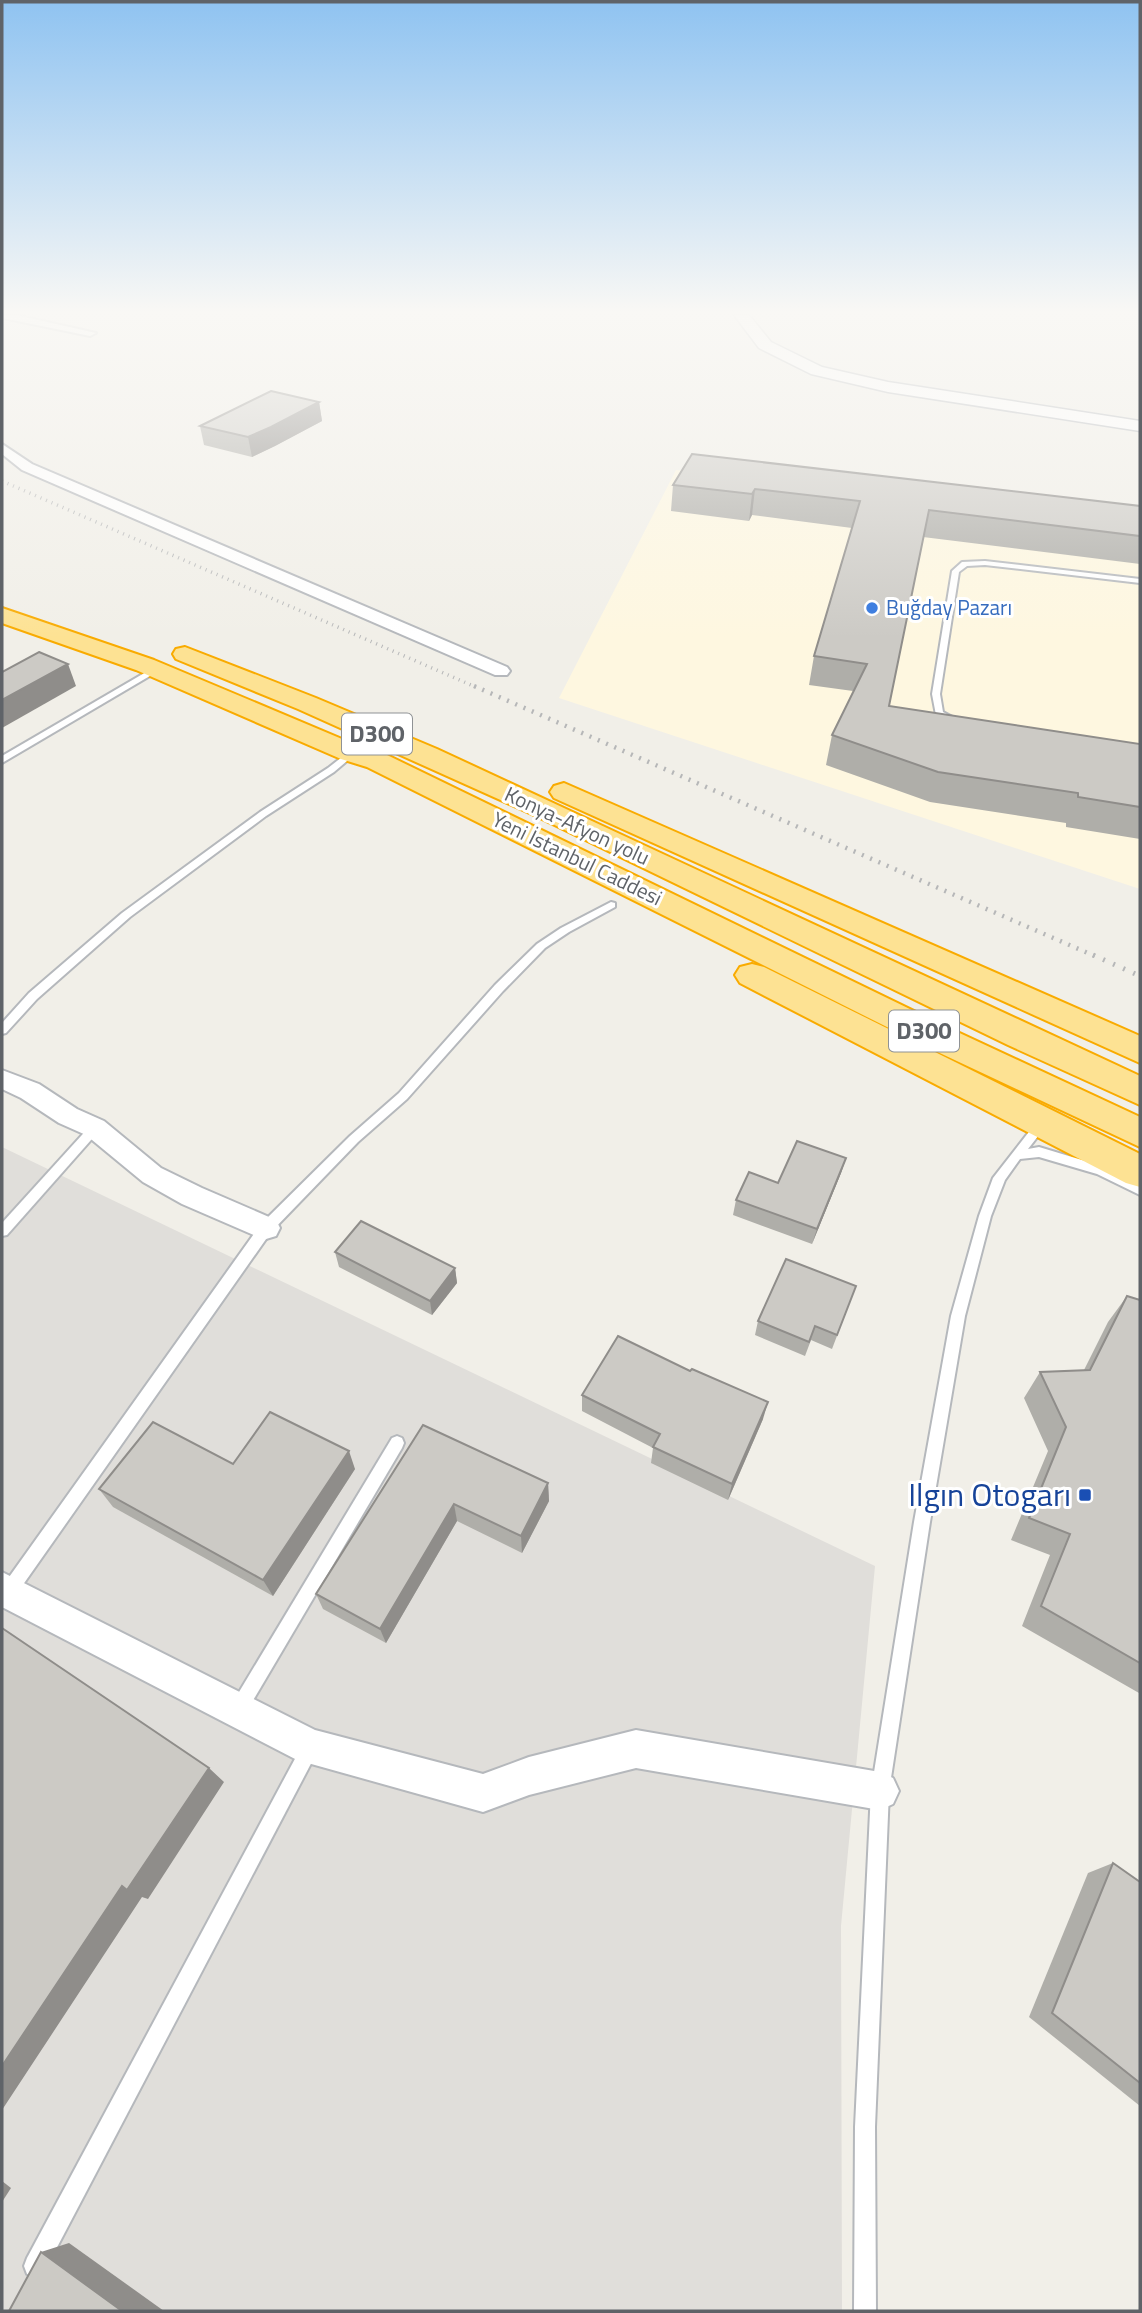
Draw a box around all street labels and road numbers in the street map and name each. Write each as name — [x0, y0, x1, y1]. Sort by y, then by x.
road number: D300 — [342, 714, 412, 754]
street label: Konya-Afyon yolu — [500, 777, 655, 873]
street label: Yeni İstanbul Caddesi — [487, 803, 668, 913]
road number: D300 — [889, 1010, 959, 1051]

